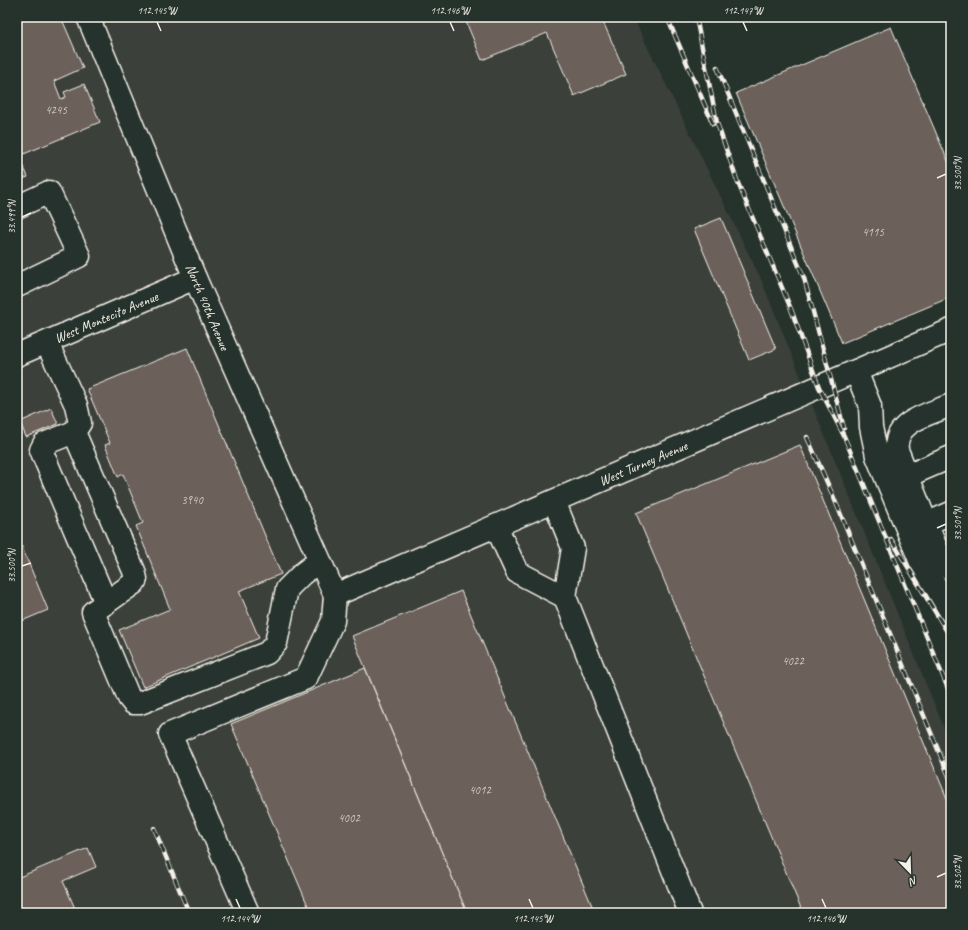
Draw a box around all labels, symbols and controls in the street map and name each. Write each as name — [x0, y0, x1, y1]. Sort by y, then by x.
text: 112.145°W — [137, 4, 178, 17]
text: 112.146°W — [430, 4, 471, 17]
text: 112.147°W — [723, 4, 764, 17]
house number: 4245 — [45, 102, 67, 118]
text: 33.500°N — [951, 155, 964, 191]
text: 33.499°N — [5, 198, 18, 234]
house number: 4115 — [862, 224, 884, 240]
street label: North 40th Avenue — [182, 262, 234, 354]
street label: West Montecito Avenue — [52, 287, 162, 347]
street label: West Turney Avenue — [597, 437, 691, 490]
house number: 3940 — [181, 492, 204, 508]
text: 33.501°N — [951, 505, 964, 541]
text: 33.500°N — [5, 547, 18, 583]
house number: 4022 — [782, 653, 805, 669]
house number: 4012 — [469, 782, 492, 798]
house number: 4002 — [338, 810, 361, 826]
north arrow — [890, 852, 930, 892]
text: 33.502°N — [951, 854, 964, 890]
text: N — [906, 873, 920, 890]
text: 112.144°W — [220, 912, 261, 925]
text: 112.145°W — [513, 912, 554, 925]
text: 112.146°W — [806, 912, 847, 925]

